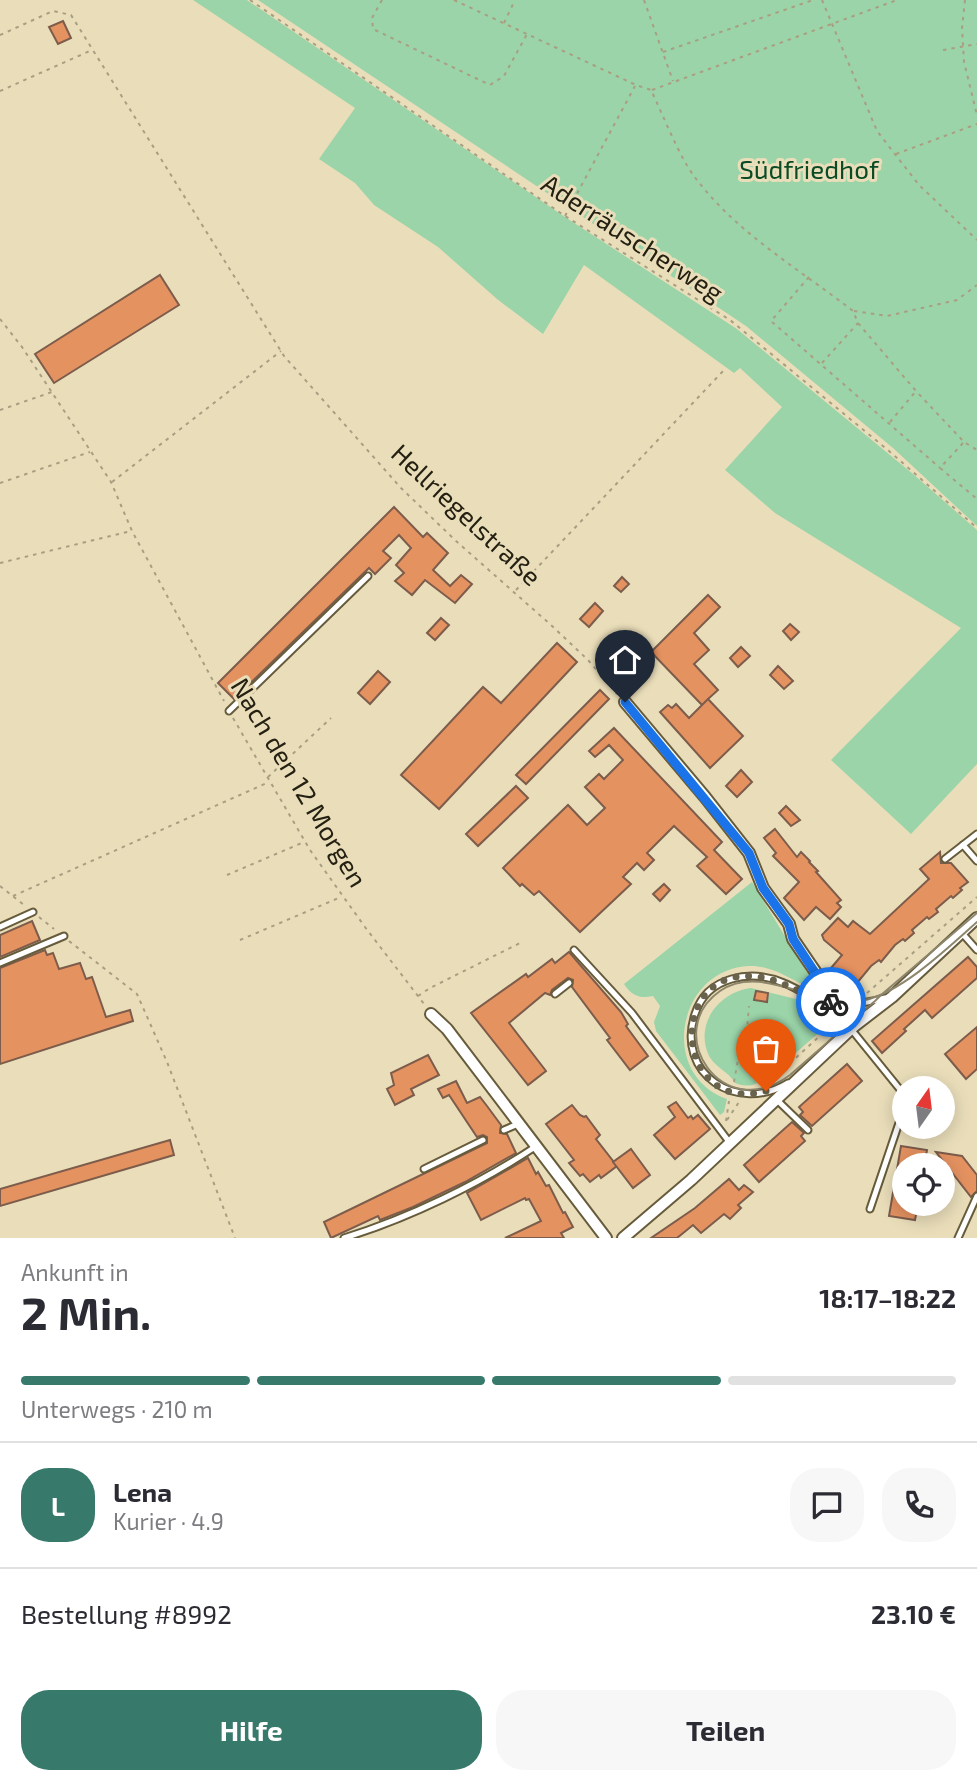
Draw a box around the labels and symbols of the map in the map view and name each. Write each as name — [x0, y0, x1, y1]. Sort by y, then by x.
park label: Südfriedhof — [739, 153, 880, 184]
street label: Aderräuscherweg — [536, 167, 730, 307]
street label: Hellriegelstraße — [386, 437, 548, 591]
pin — [595, 630, 655, 702]
street label: Nach den 12 Morgen — [225, 672, 375, 892]
courier — [796, 967, 866, 1037]
pin — [736, 1019, 796, 1091]
north arrow — [892, 1076, 956, 1139]

